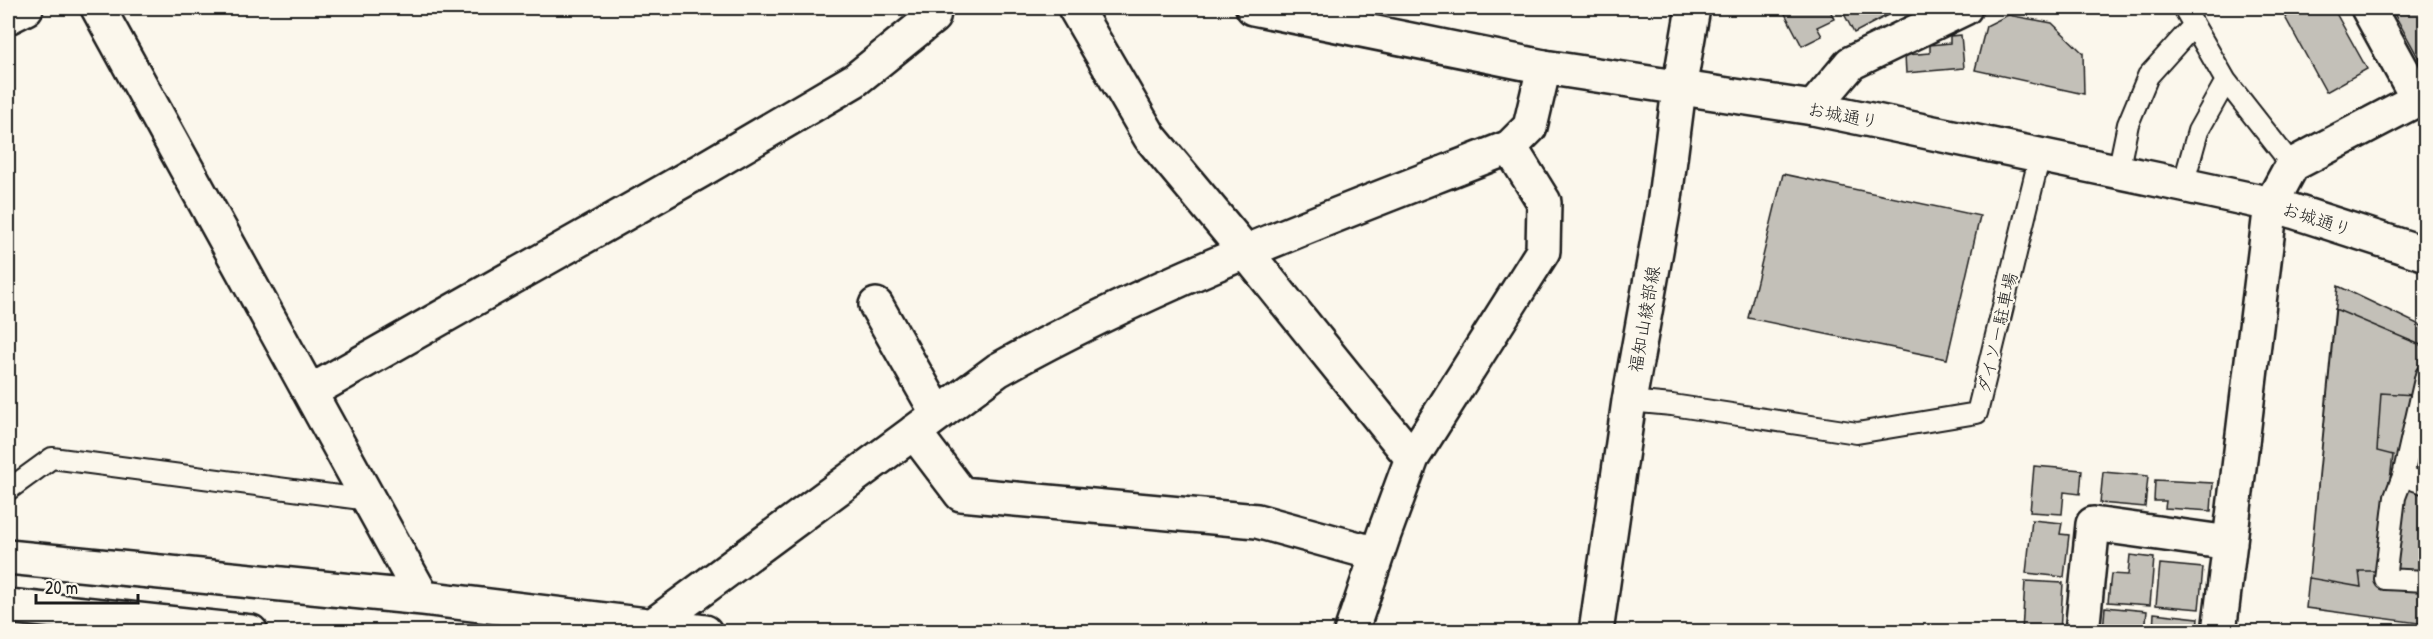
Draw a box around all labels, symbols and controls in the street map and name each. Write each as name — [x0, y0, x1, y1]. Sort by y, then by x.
street label: お城通り — [1805, 96, 1881, 134]
street label: お城通り — [2279, 196, 2355, 242]
street label: 福知山綾部線 — [1622, 264, 1666, 374]
street label: ダイソー駐車場 — [1971, 270, 2023, 396]
scale bar — [36, 567, 138, 605]
text: 20 m — [45, 575, 78, 600]

